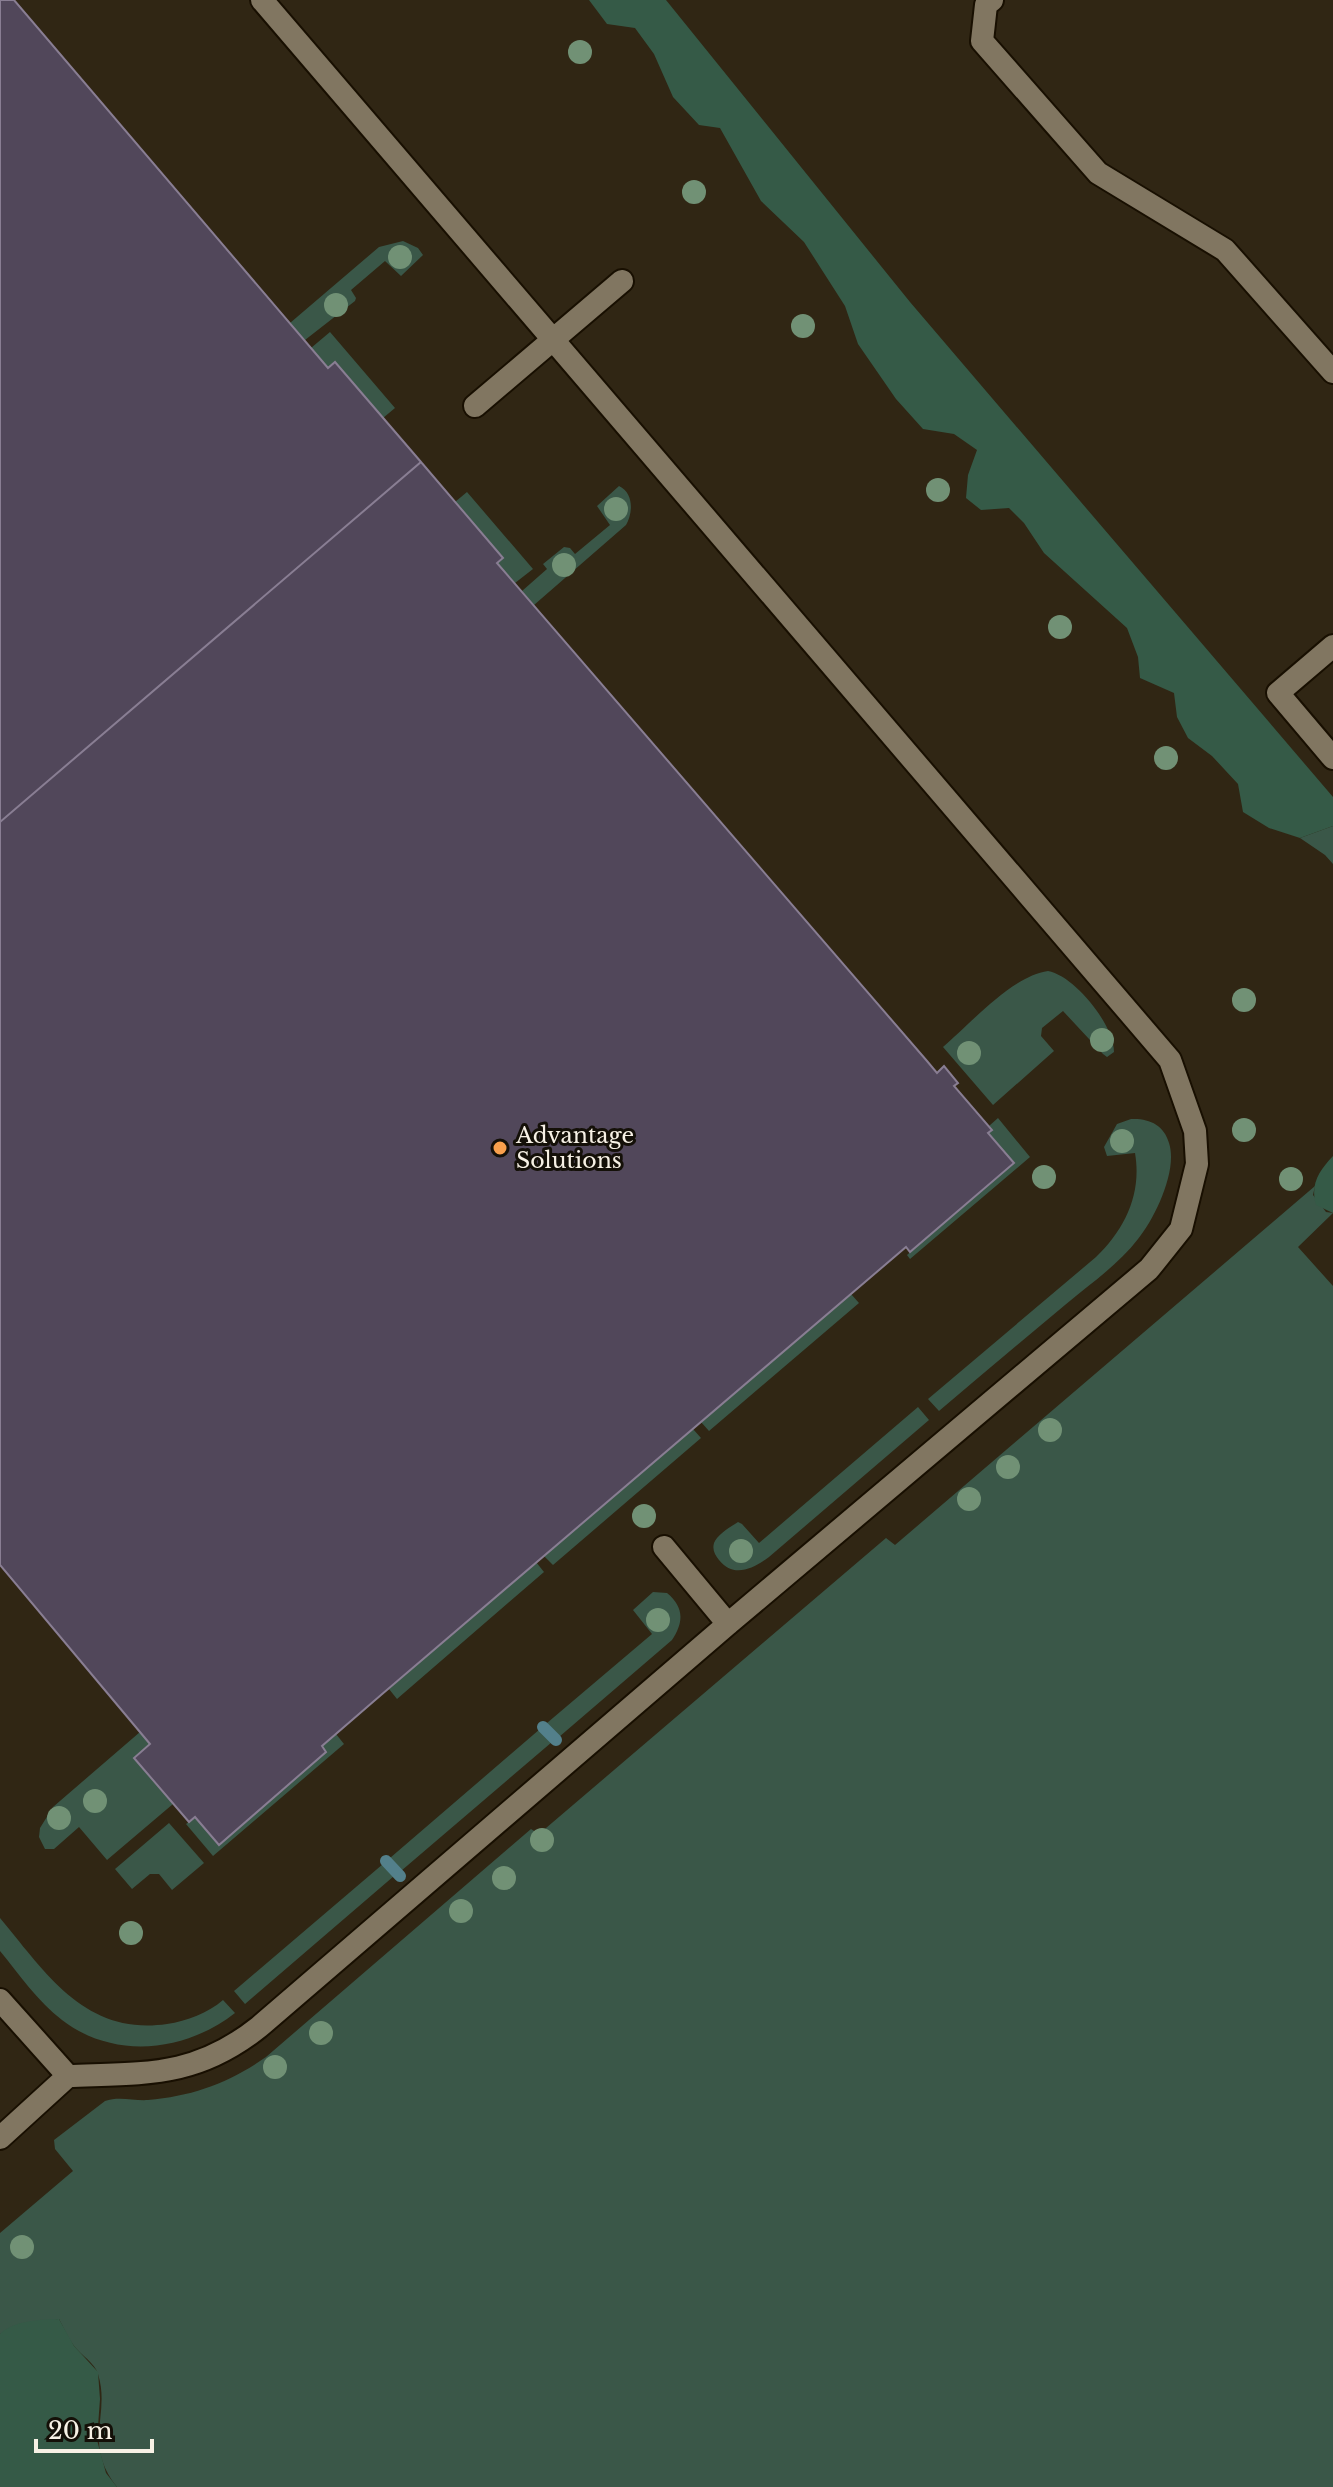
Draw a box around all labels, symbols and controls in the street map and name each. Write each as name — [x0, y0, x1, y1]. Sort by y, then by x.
place label: Advantage Solutions — [515, 1122, 634, 1174]
marker: Advantage Solutions — [491, 1139, 509, 1157]
scale bar — [36, 2403, 152, 2453]
text: 20 m — [48, 2416, 113, 2445]

